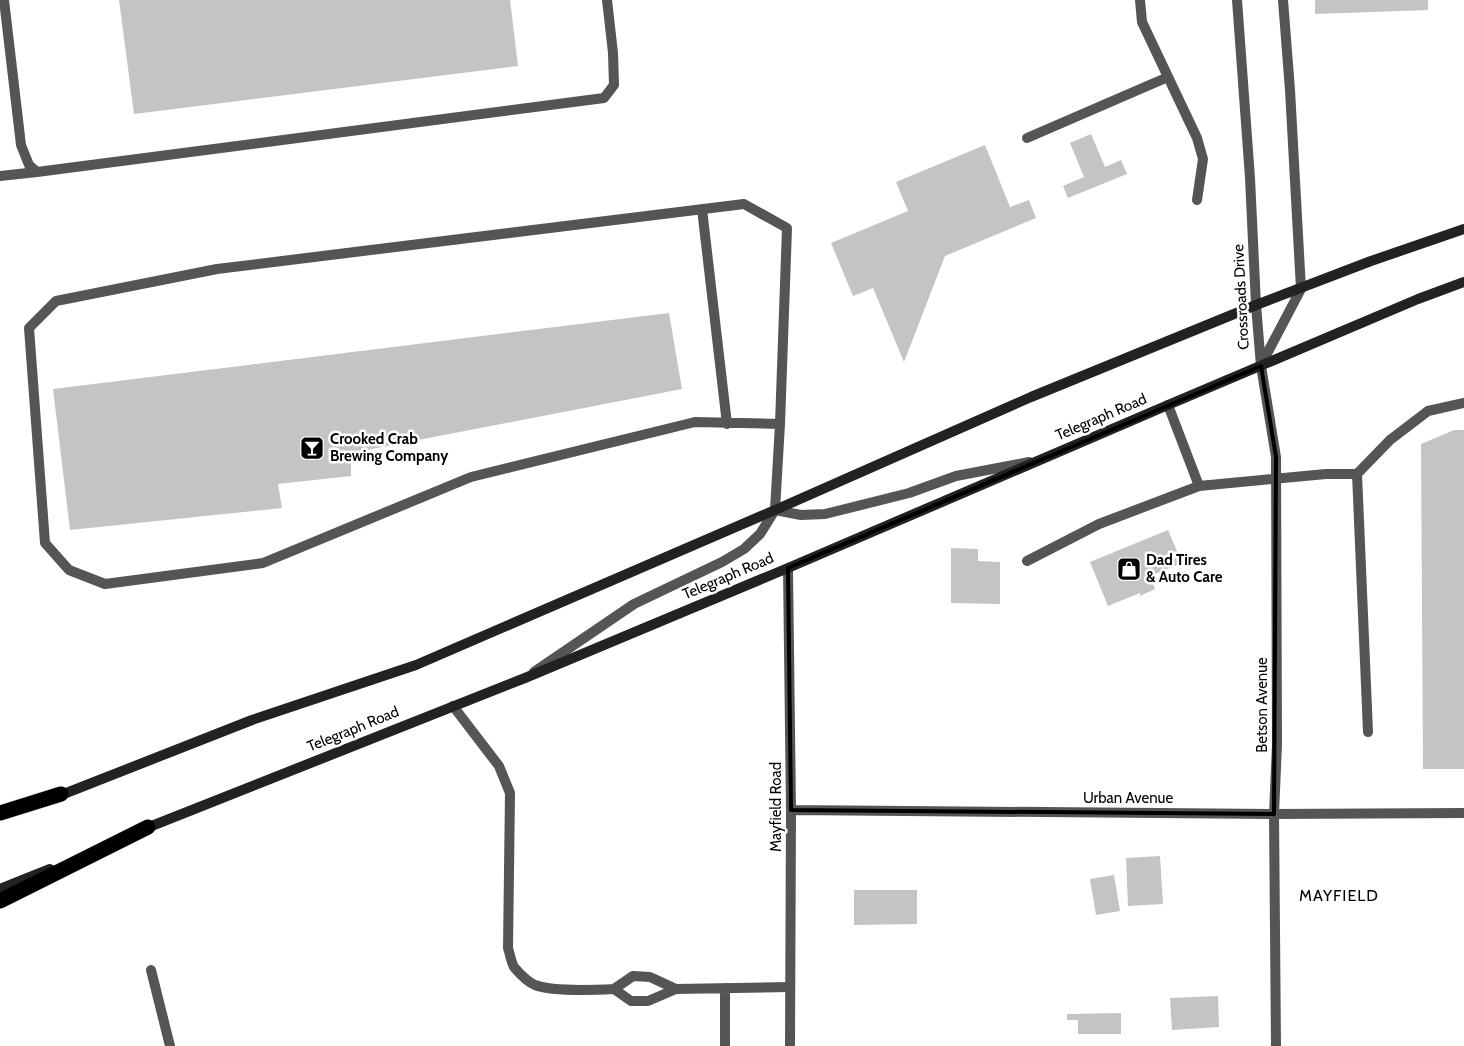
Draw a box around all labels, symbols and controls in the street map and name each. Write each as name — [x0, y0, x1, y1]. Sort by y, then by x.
street label: Crossroads Drive — [1229, 243, 1253, 350]
street label: Telegraph Road — [1053, 390, 1149, 444]
place label: Crooked Crab Brewing Company — [330, 430, 449, 465]
bar icon: Crooked Crab Brewing Company — [299, 435, 325, 461]
street label: Telegraph Road — [680, 549, 776, 603]
place label: Dad Tires & Auto Care — [1146, 551, 1223, 586]
shop icon: Dad Tires & Auto Care — [1116, 556, 1142, 582]
street label: Betson Avenue — [1253, 657, 1271, 753]
street label: Telegraph Road — [305, 702, 401, 756]
street label: Mayfield Road — [767, 762, 785, 852]
street label: Urban Avenue — [1083, 789, 1173, 807]
district label: MAYFIELD — [1299, 886, 1379, 905]

